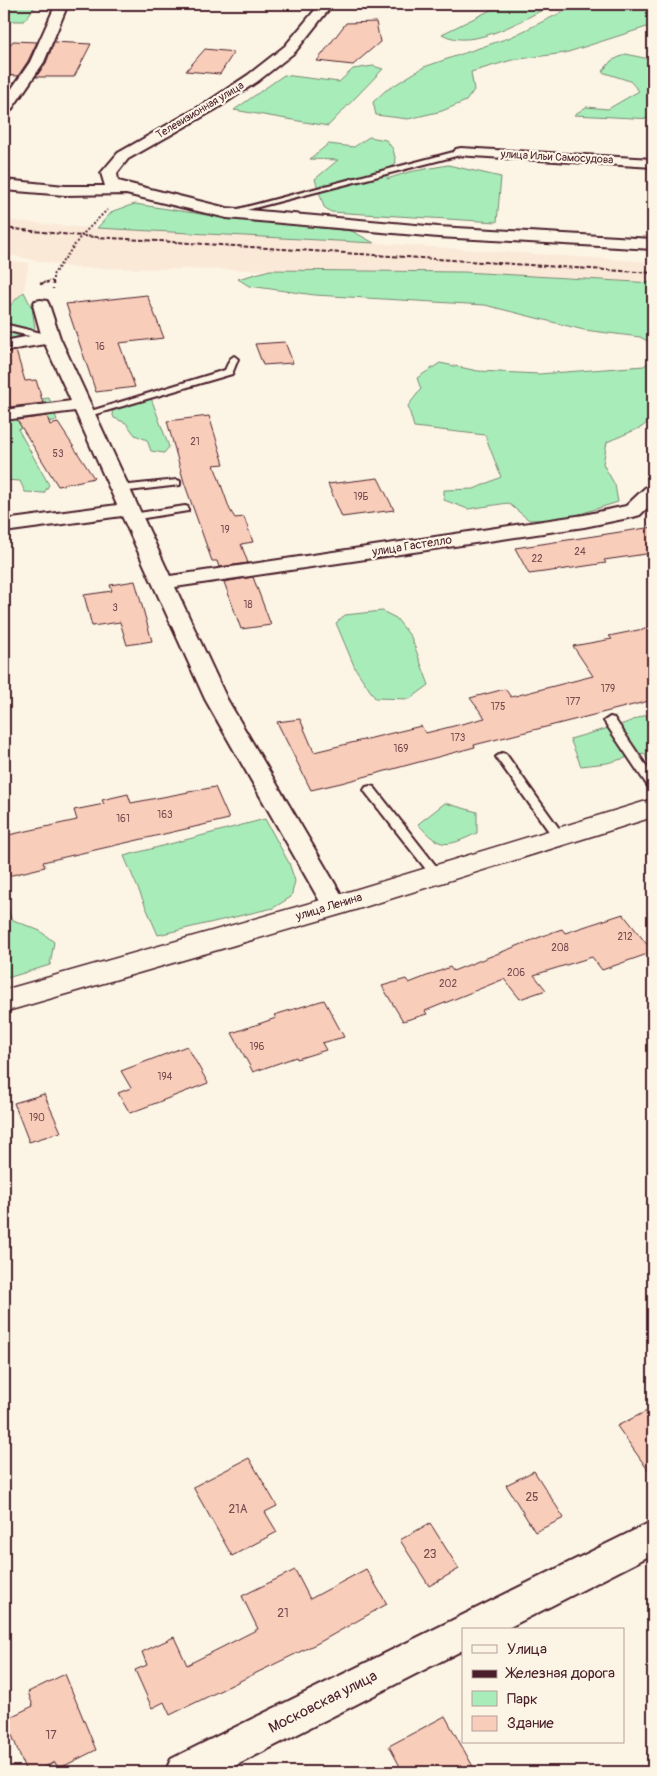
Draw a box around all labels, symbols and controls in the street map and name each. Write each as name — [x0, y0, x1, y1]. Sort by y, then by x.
street label: Телевизионная улица — [154, 79, 246, 141]
street label: улица Ильи Самосудова — [499, 148, 614, 166]
house number: 16 — [95, 341, 105, 353]
house number: 21 — [190, 436, 200, 448]
house number: 53 — [53, 448, 64, 460]
house number: 19Б — [353, 491, 369, 503]
house number: 19 — [220, 524, 230, 536]
street label: улица Гастелло — [370, 532, 454, 560]
house number: 24 — [574, 546, 586, 558]
house number: 22 — [531, 553, 543, 565]
house number: 18 — [244, 599, 252, 611]
house number: 3 — [112, 602, 118, 614]
house number: 179 — [601, 683, 615, 695]
house number: 177 — [566, 696, 581, 708]
house number: 175 — [491, 701, 505, 713]
house number: 173 — [451, 732, 466, 744]
house number: 169 — [394, 743, 408, 755]
house number: 163 — [157, 809, 173, 821]
house number: 161 — [116, 813, 130, 825]
street label: улица Ленина — [293, 890, 364, 924]
house number: 212 — [617, 931, 633, 943]
house number: 208 — [551, 942, 569, 954]
house number: 206 — [507, 967, 525, 979]
house number: 202 — [439, 978, 457, 990]
house number: 196 — [250, 1041, 265, 1053]
house number: 194 — [158, 1071, 173, 1083]
house number: 190 — [29, 1112, 45, 1124]
house number: 25 — [525, 1490, 539, 1505]
house number: 21А — [228, 1502, 248, 1517]
house number: 23 — [423, 1547, 437, 1562]
house number: 21 — [277, 1606, 289, 1621]
legend — [462, 1628, 624, 1744]
text: Улица — [507, 1640, 547, 1659]
text: Железная дорога — [505, 1664, 615, 1683]
street label: Московская улица — [265, 1666, 381, 1738]
text: Парк — [507, 1690, 538, 1709]
text: Здание — [507, 1714, 554, 1733]
house number: 17 — [45, 1728, 57, 1743]

